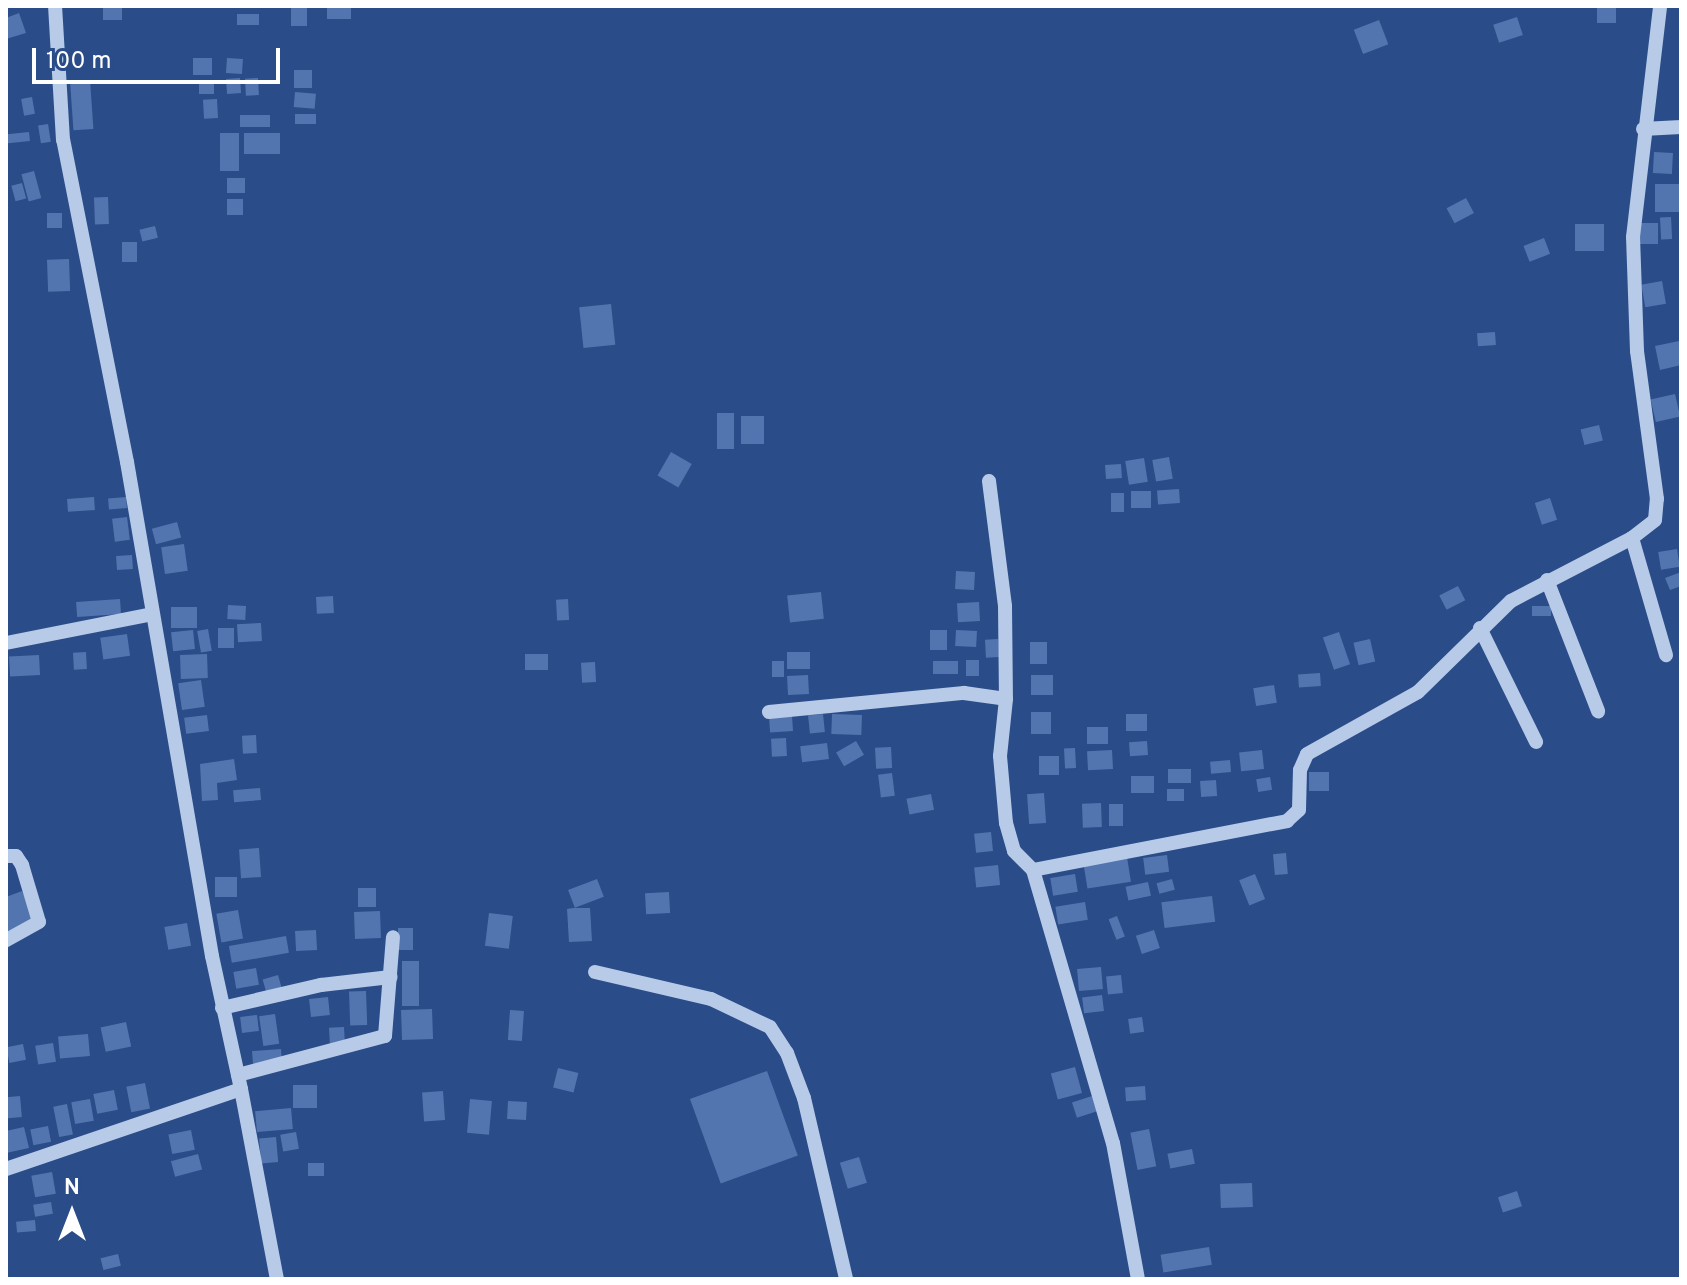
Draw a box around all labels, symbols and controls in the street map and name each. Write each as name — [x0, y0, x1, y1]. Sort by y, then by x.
scale bar — [36, 32, 284, 82]
text: 100 m — [46, 47, 112, 77]
north arrow — [32, 1173, 112, 1253]
text: N — [64, 1175, 80, 1202]

